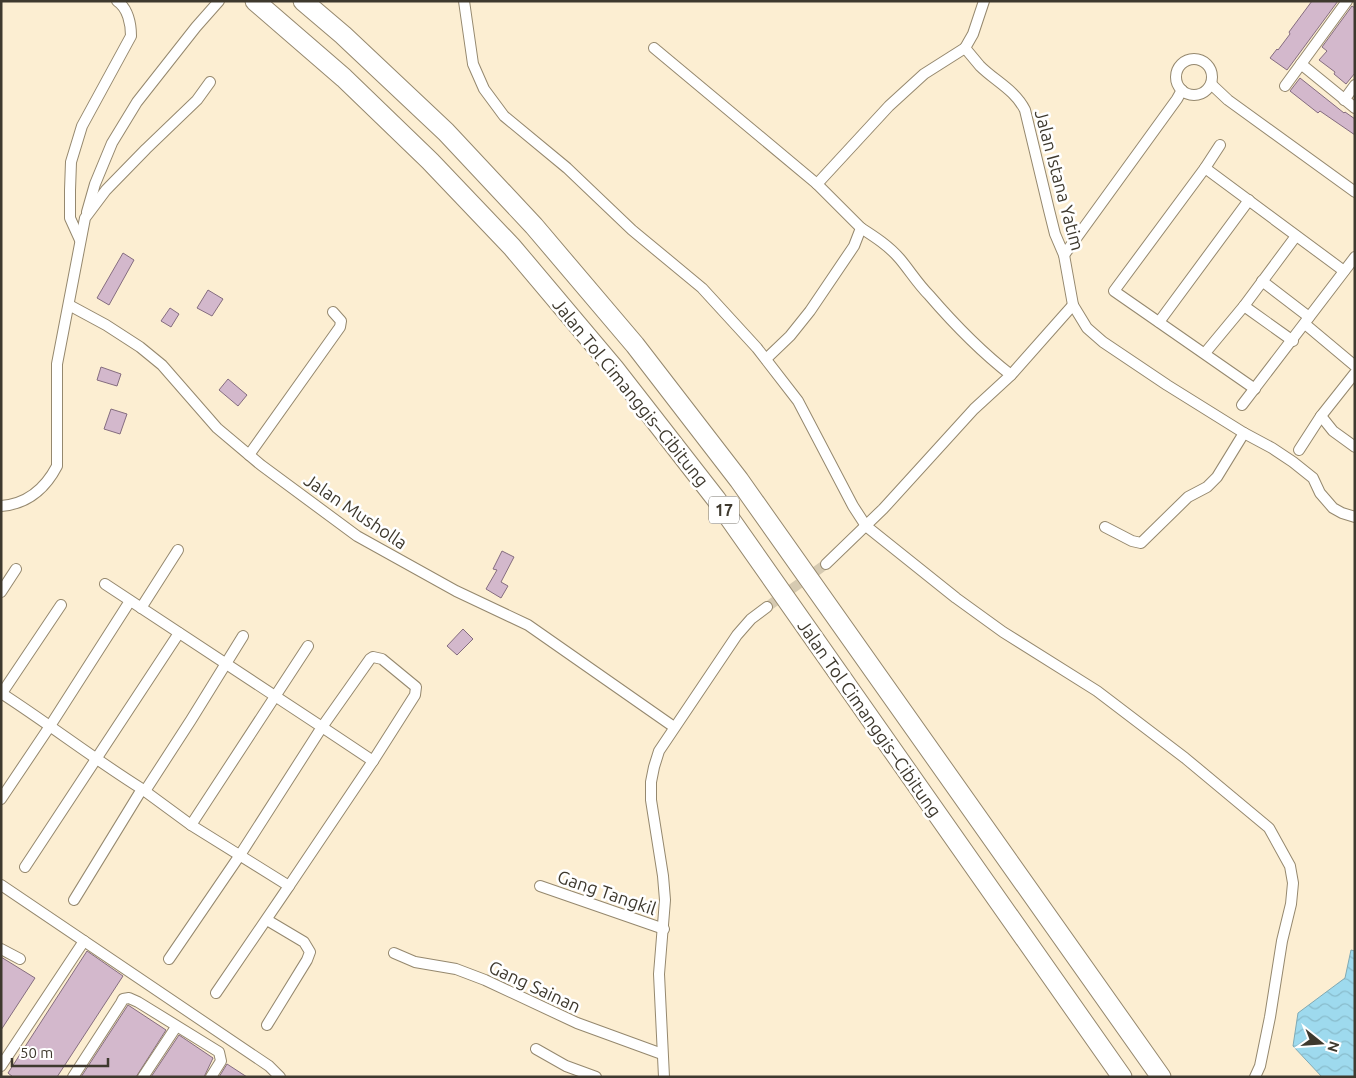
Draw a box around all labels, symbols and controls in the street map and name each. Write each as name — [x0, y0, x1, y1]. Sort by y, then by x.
street label: Jalan Istana Yatim — [1032, 107, 1088, 253]
street label: Jalan Tol Cimanggis–Cibitung — [549, 294, 713, 490]
street label: Jalan Musholla — [301, 469, 411, 553]
road number: 17 — [709, 496, 739, 524]
street label: Jalan Tol Cimanggis–Cibitung — [794, 616, 946, 820]
street label: Gang Tangkil — [555, 866, 659, 918]
street label: Gang Sainan — [486, 956, 584, 1016]
north arrow — [1296, 1018, 1346, 1068]
scale bar — [12, 1036, 109, 1068]
text: N — [1324, 1039, 1343, 1054]
text: 50 m — [20, 1044, 53, 1061]

